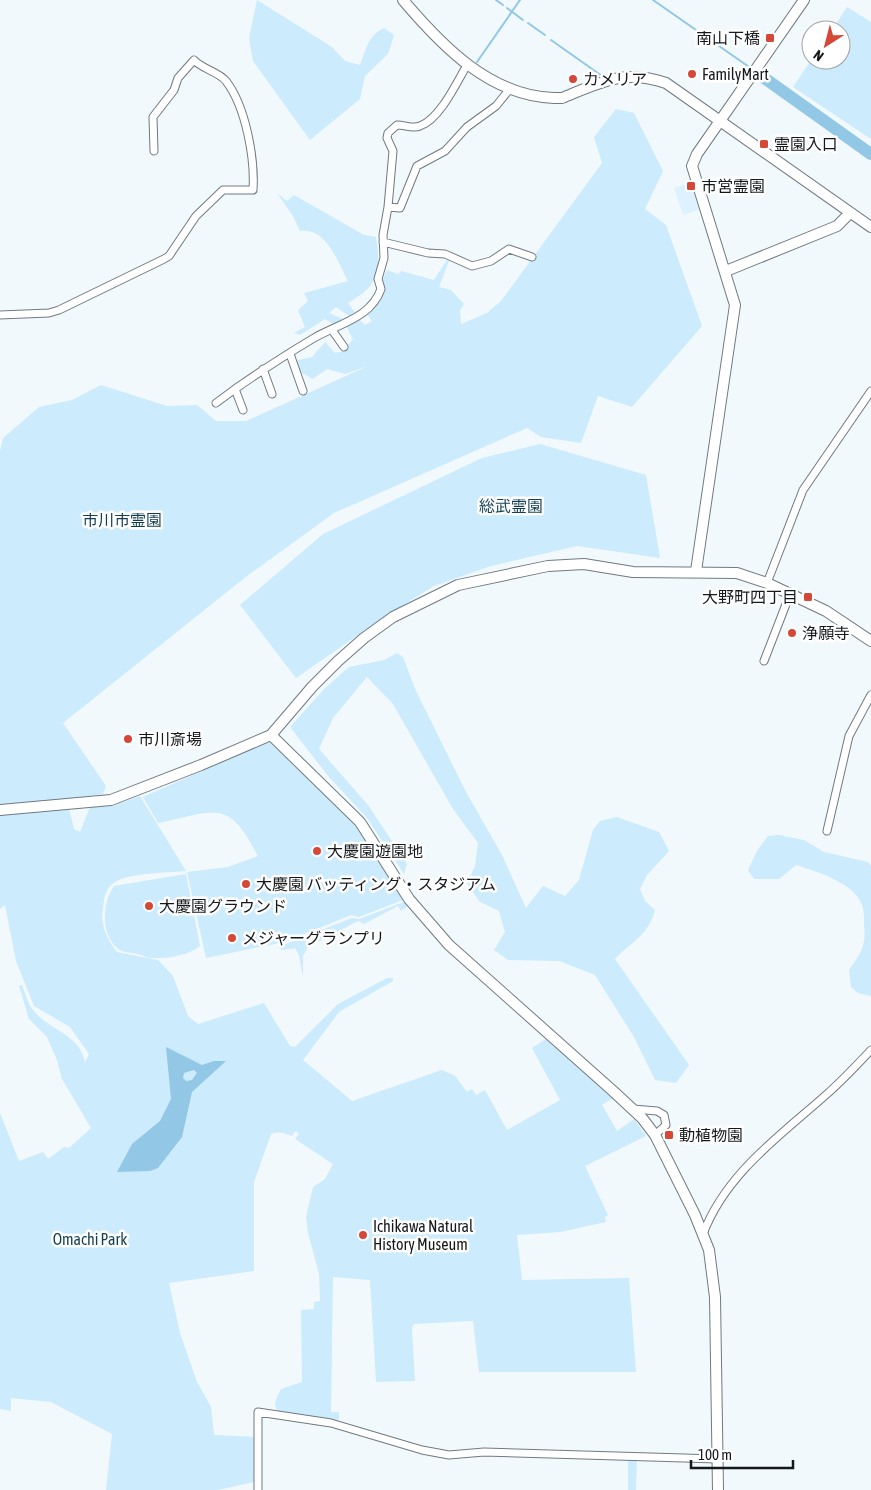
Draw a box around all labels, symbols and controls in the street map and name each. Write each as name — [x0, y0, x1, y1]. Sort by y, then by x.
north arrow — [801, 20, 851, 70]
place label: 南山下橋 — [696, 29, 760, 47]
marker: 南山下橋 — [764, 32, 776, 44]
text: N — [810, 47, 826, 64]
place label: FamilyMart — [702, 65, 769, 84]
marker: FamilyMart — [686, 68, 698, 80]
place label: カメリア — [583, 70, 647, 88]
marker: カメリア — [567, 73, 579, 85]
place label: 霊園入口 — [774, 135, 838, 153]
marker: 霊園入口 — [758, 138, 770, 150]
place label: 市営霊園 — [701, 177, 765, 195]
marker: 市営霊園 — [685, 180, 697, 192]
park label: 総武霊園 — [479, 497, 543, 515]
park label: 市川市霊園 — [82, 511, 162, 529]
place label: 大野町四丁目 — [702, 588, 798, 606]
marker: 大野町四丁目 — [802, 591, 814, 603]
place label: 浄願寺 — [802, 624, 850, 642]
marker: 浄願寺 — [786, 627, 798, 639]
place label: 市川斎場 — [138, 730, 202, 748]
marker: 市川斎場 — [122, 733, 134, 745]
place label: 大慶園遊園地 — [327, 842, 423, 860]
marker: 大慶園遊園地 — [311, 845, 323, 857]
place label: 大慶園 バッティング・スタジアム — [256, 875, 496, 893]
marker: 大慶園 バッティング・スタジアム — [240, 878, 252, 890]
place label: 大慶園グラウンド — [159, 897, 287, 915]
marker: 大慶園グラウンド — [143, 900, 155, 912]
place label: メジャーグランプリ — [242, 929, 385, 947]
marker: メジャーグランプリ — [226, 932, 238, 944]
place label: 動植物園 — [679, 1126, 743, 1144]
marker: 動植物園 — [663, 1129, 675, 1141]
place label: Ichikawa Natural History Museum — [373, 1217, 474, 1254]
marker: Ichikawa Natural History Museum — [357, 1229, 369, 1241]
park label: Omachi Park — [53, 1230, 127, 1248]
scale bar — [691, 1438, 794, 1470]
text: 100 m — [698, 1446, 732, 1463]

